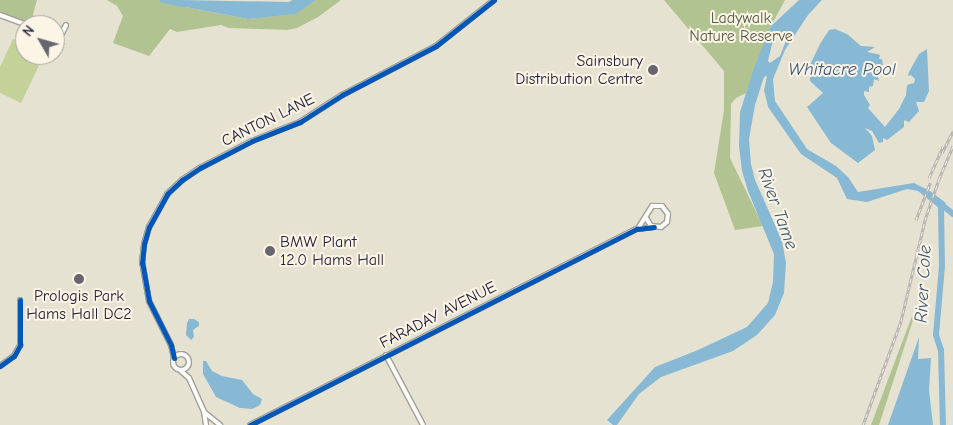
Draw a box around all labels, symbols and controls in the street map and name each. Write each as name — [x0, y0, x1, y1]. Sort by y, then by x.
park label: Ladywalk Nature Reserve — [689, 8, 793, 46]
north arrow — [15, 15, 65, 65]
text: N — [19, 22, 38, 40]
place label: Sainsbury Distribution Centre — [515, 51, 643, 89]
water label: Whitacre Pool — [788, 59, 896, 81]
marker: Sainsbury Distribution Centre — [647, 64, 659, 76]
street label: CANTON LANE — [219, 89, 317, 151]
water label: River Tame — [752, 165, 802, 253]
place label: BMW Plant 12.0 Hams Hall — [280, 232, 384, 270]
water label: River Cole — [911, 244, 937, 324]
marker: BMW Plant 12.0 Hams Hall — [264, 245, 276, 257]
marker: Prologis Park Hams Hall DC2 — [73, 273, 85, 285]
street label: FARADAY AVENUE — [376, 277, 500, 353]
place label: Prologis Park Hams Hall DC2 — [26, 286, 132, 324]

